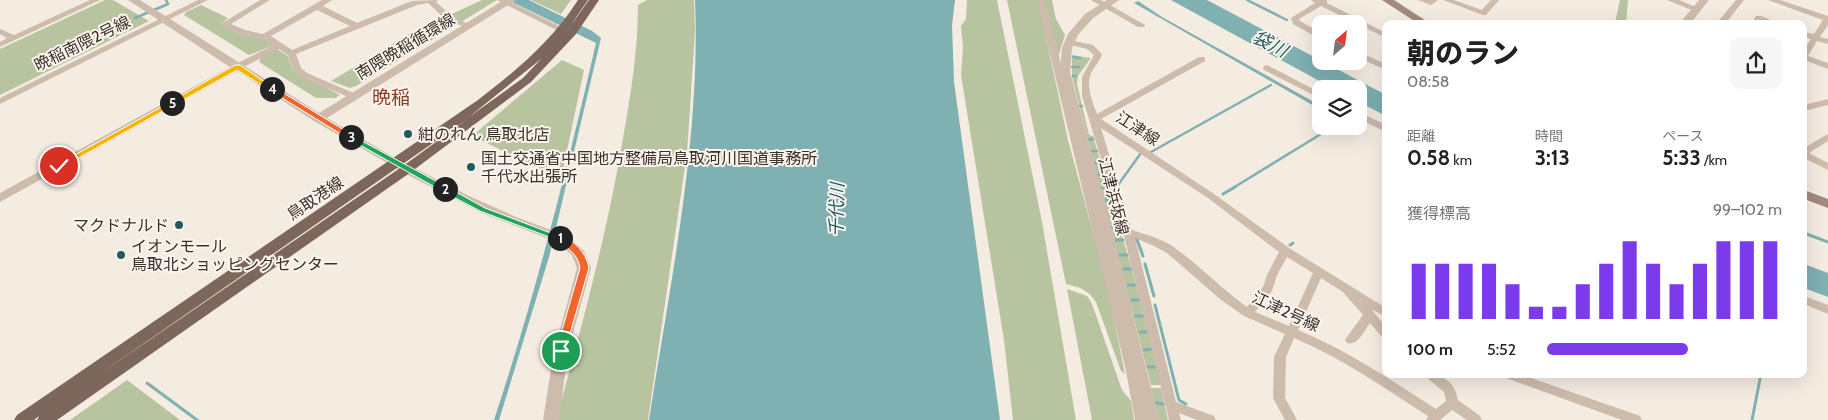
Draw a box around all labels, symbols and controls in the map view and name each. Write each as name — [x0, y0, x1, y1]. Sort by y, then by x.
street label: 南隈晩稲循環線 — [352, 9, 458, 83]
street label: 晩稲南隈2号線 — [31, 12, 133, 75]
north arrow — [1312, 15, 1368, 70]
map controls — [1312, 15, 1367, 135]
water label: 袋川 — [1249, 26, 1293, 63]
text: 朝のラン — [1407, 36, 1519, 70]
button: share — [1730, 37, 1782, 89]
text: 08:58 — [1407, 72, 1450, 91]
pin: 4 — [260, 76, 284, 102]
text: 4 — [268, 80, 277, 98]
button: layers — [1312, 80, 1367, 135]
district label: 晩稲 — [372, 86, 410, 109]
pin: 5 — [160, 90, 184, 116]
text: 5 — [169, 94, 176, 112]
street label: 江津線 — [1112, 107, 1163, 149]
pin: 3 — [338, 124, 364, 150]
place label: 紺のれん 鳥取北店 — [418, 125, 550, 144]
text: 距離 — [1407, 127, 1435, 145]
text: 時間 — [1535, 127, 1563, 145]
text: ペース — [1662, 127, 1704, 145]
text: 3 — [348, 128, 355, 146]
marker: 紺のれん 鳥取北店 — [402, 128, 414, 140]
pin — [38, 145, 80, 187]
text: 0.58 — [1407, 145, 1450, 170]
text: 3:13 — [1535, 145, 1570, 170]
text: 5:33 — [1662, 145, 1701, 170]
place label: 国土交通省中国地方整備局鳥取河川国道事務所 千代水出張所 — [481, 149, 817, 186]
text: km — [1450, 151, 1472, 169]
text: /km — [1701, 151, 1727, 169]
icon: check — [45, 152, 73, 180]
street label: 江津浜坂線 — [1095, 155, 1132, 237]
marker: 国土交通省中国地方整備局鳥取河川国道事務所 千代水出張所 — [465, 161, 477, 173]
street label: 鳥取港線 — [283, 173, 347, 224]
pin: 2 — [432, 176, 458, 202]
text: 2 — [442, 180, 449, 198]
water label: 千代川 — [826, 181, 849, 237]
text: 99–102 m — [1713, 200, 1782, 219]
text: 獲得標高 — [1407, 204, 1471, 223]
place label: マクドナルド — [73, 216, 169, 235]
marker: マクドナルド — [173, 219, 185, 231]
pin: 1 — [548, 226, 572, 250]
text: 1 — [558, 229, 563, 247]
place label: イオンモール 鳥取北ショッピングセンター — [131, 237, 339, 274]
marker: イオンモール 鳥取北ショッピングセンター — [115, 249, 127, 261]
street label: 江津2号線 — [1249, 288, 1323, 335]
pin — [540, 330, 582, 372]
icon: arrive — [547, 337, 575, 365]
text: 100 m — [1407, 340, 1453, 359]
text: 5:52 — [1487, 340, 1516, 359]

